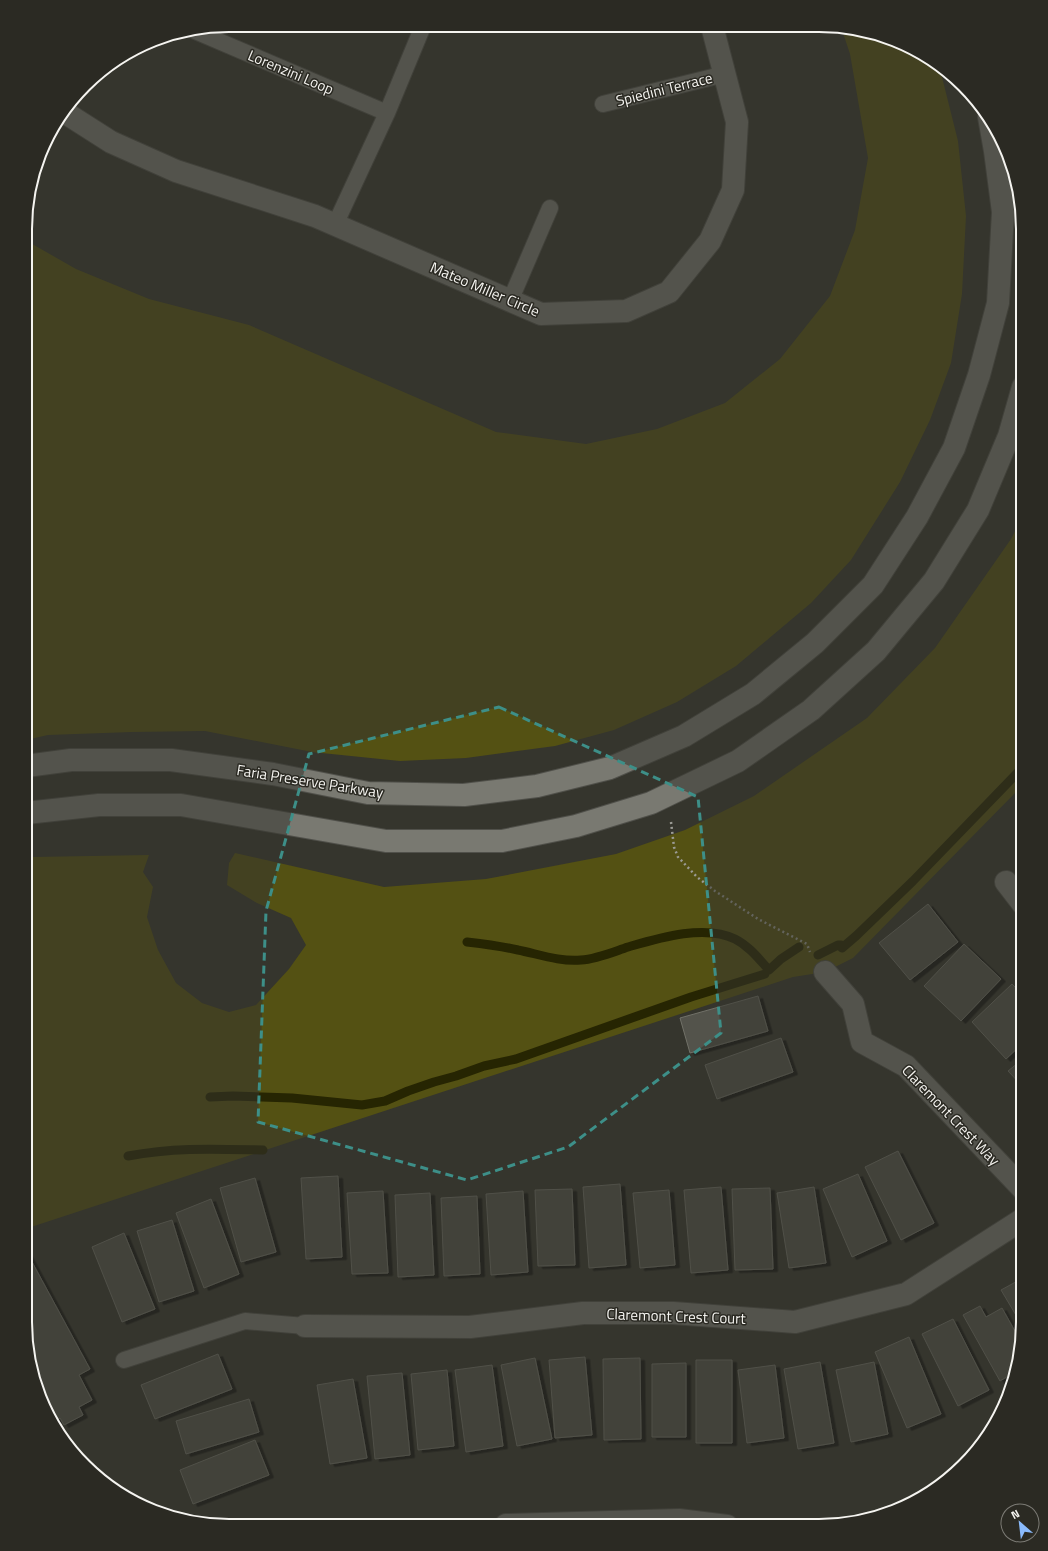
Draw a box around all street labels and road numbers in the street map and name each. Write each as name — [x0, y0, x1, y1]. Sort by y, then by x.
street label: Lorenzini Loop — [244, 44, 338, 100]
street label: Spiedini Terrace — [613, 66, 715, 112]
street label: Mateo Miller Circle — [427, 256, 543, 322]
street label: Faria Preserve Parkway — [235, 758, 385, 804]
street label: Claremont Crest Way — [897, 1059, 1005, 1171]
street label: Claremont Crest Court — [606, 1302, 747, 1330]

